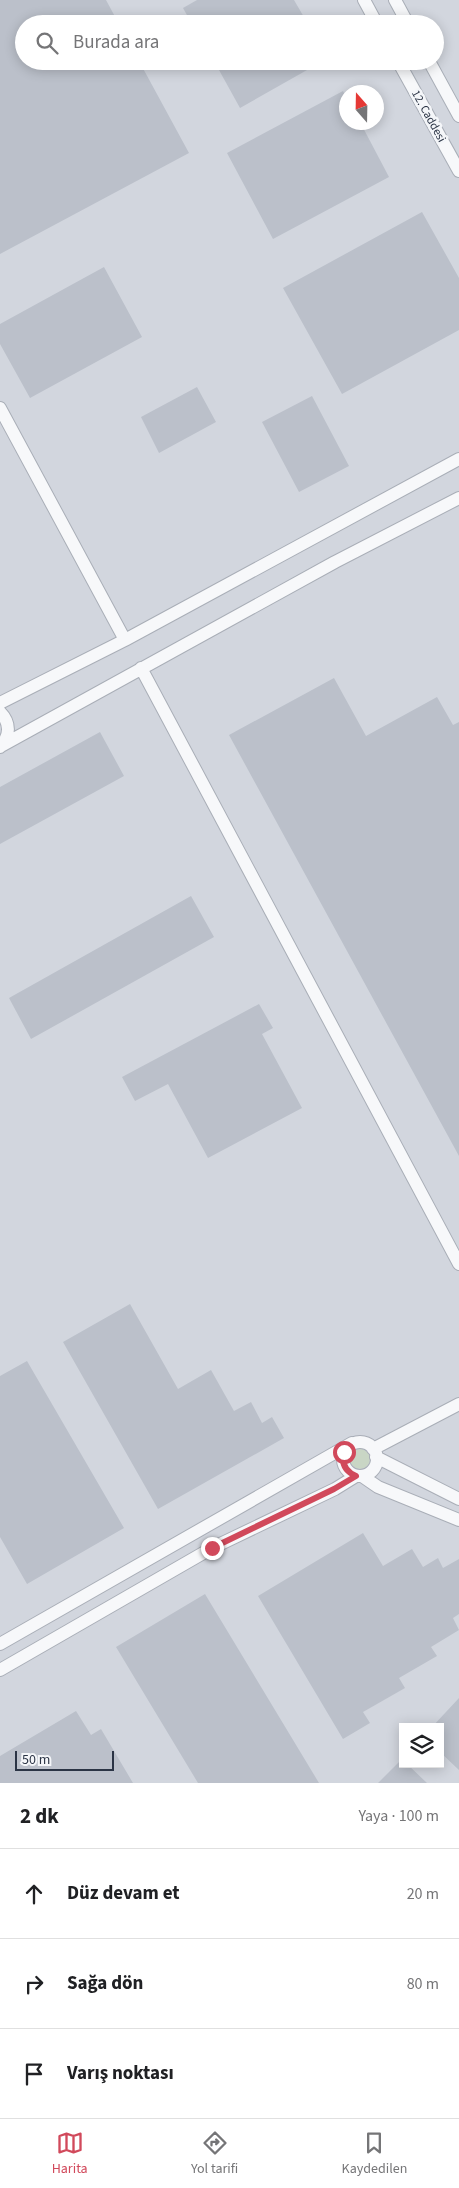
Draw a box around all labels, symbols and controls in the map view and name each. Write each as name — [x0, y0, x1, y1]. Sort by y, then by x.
search box — [15, 15, 444, 70]
icon: search — [33, 29, 61, 57]
text: Burada ara — [73, 29, 159, 56]
north arrow — [339, 85, 384, 130]
street label: 12. Caddesi — [407, 87, 450, 146]
route start — [333, 1441, 356, 1464]
route end — [201, 1537, 224, 1560]
map controls — [399, 1723, 444, 1768]
button: layers — [399, 1723, 444, 1768]
scale bar — [15, 1748, 114, 1771]
text: 50 m — [22, 1750, 50, 1770]
text: 2 dk — [20, 1801, 59, 1831]
text: Yaya · 100 m — [358, 1805, 439, 1827]
icon: ahead — [20, 1880, 48, 1908]
text: Düz devam et — [67, 1880, 180, 1907]
text: 20 m — [407, 1883, 439, 1905]
icon: right — [20, 1970, 48, 1998]
text: Sağa dön — [67, 1970, 143, 1997]
text: 80 m — [407, 1973, 439, 1995]
icon: arrive — [20, 2060, 48, 2088]
text: Varış noktası — [67, 2060, 174, 2087]
tab: Harita — [52, 2129, 88, 2179]
tab: Yol tarifi — [191, 2129, 238, 2179]
tab: Kaydedilen — [342, 2129, 407, 2179]

